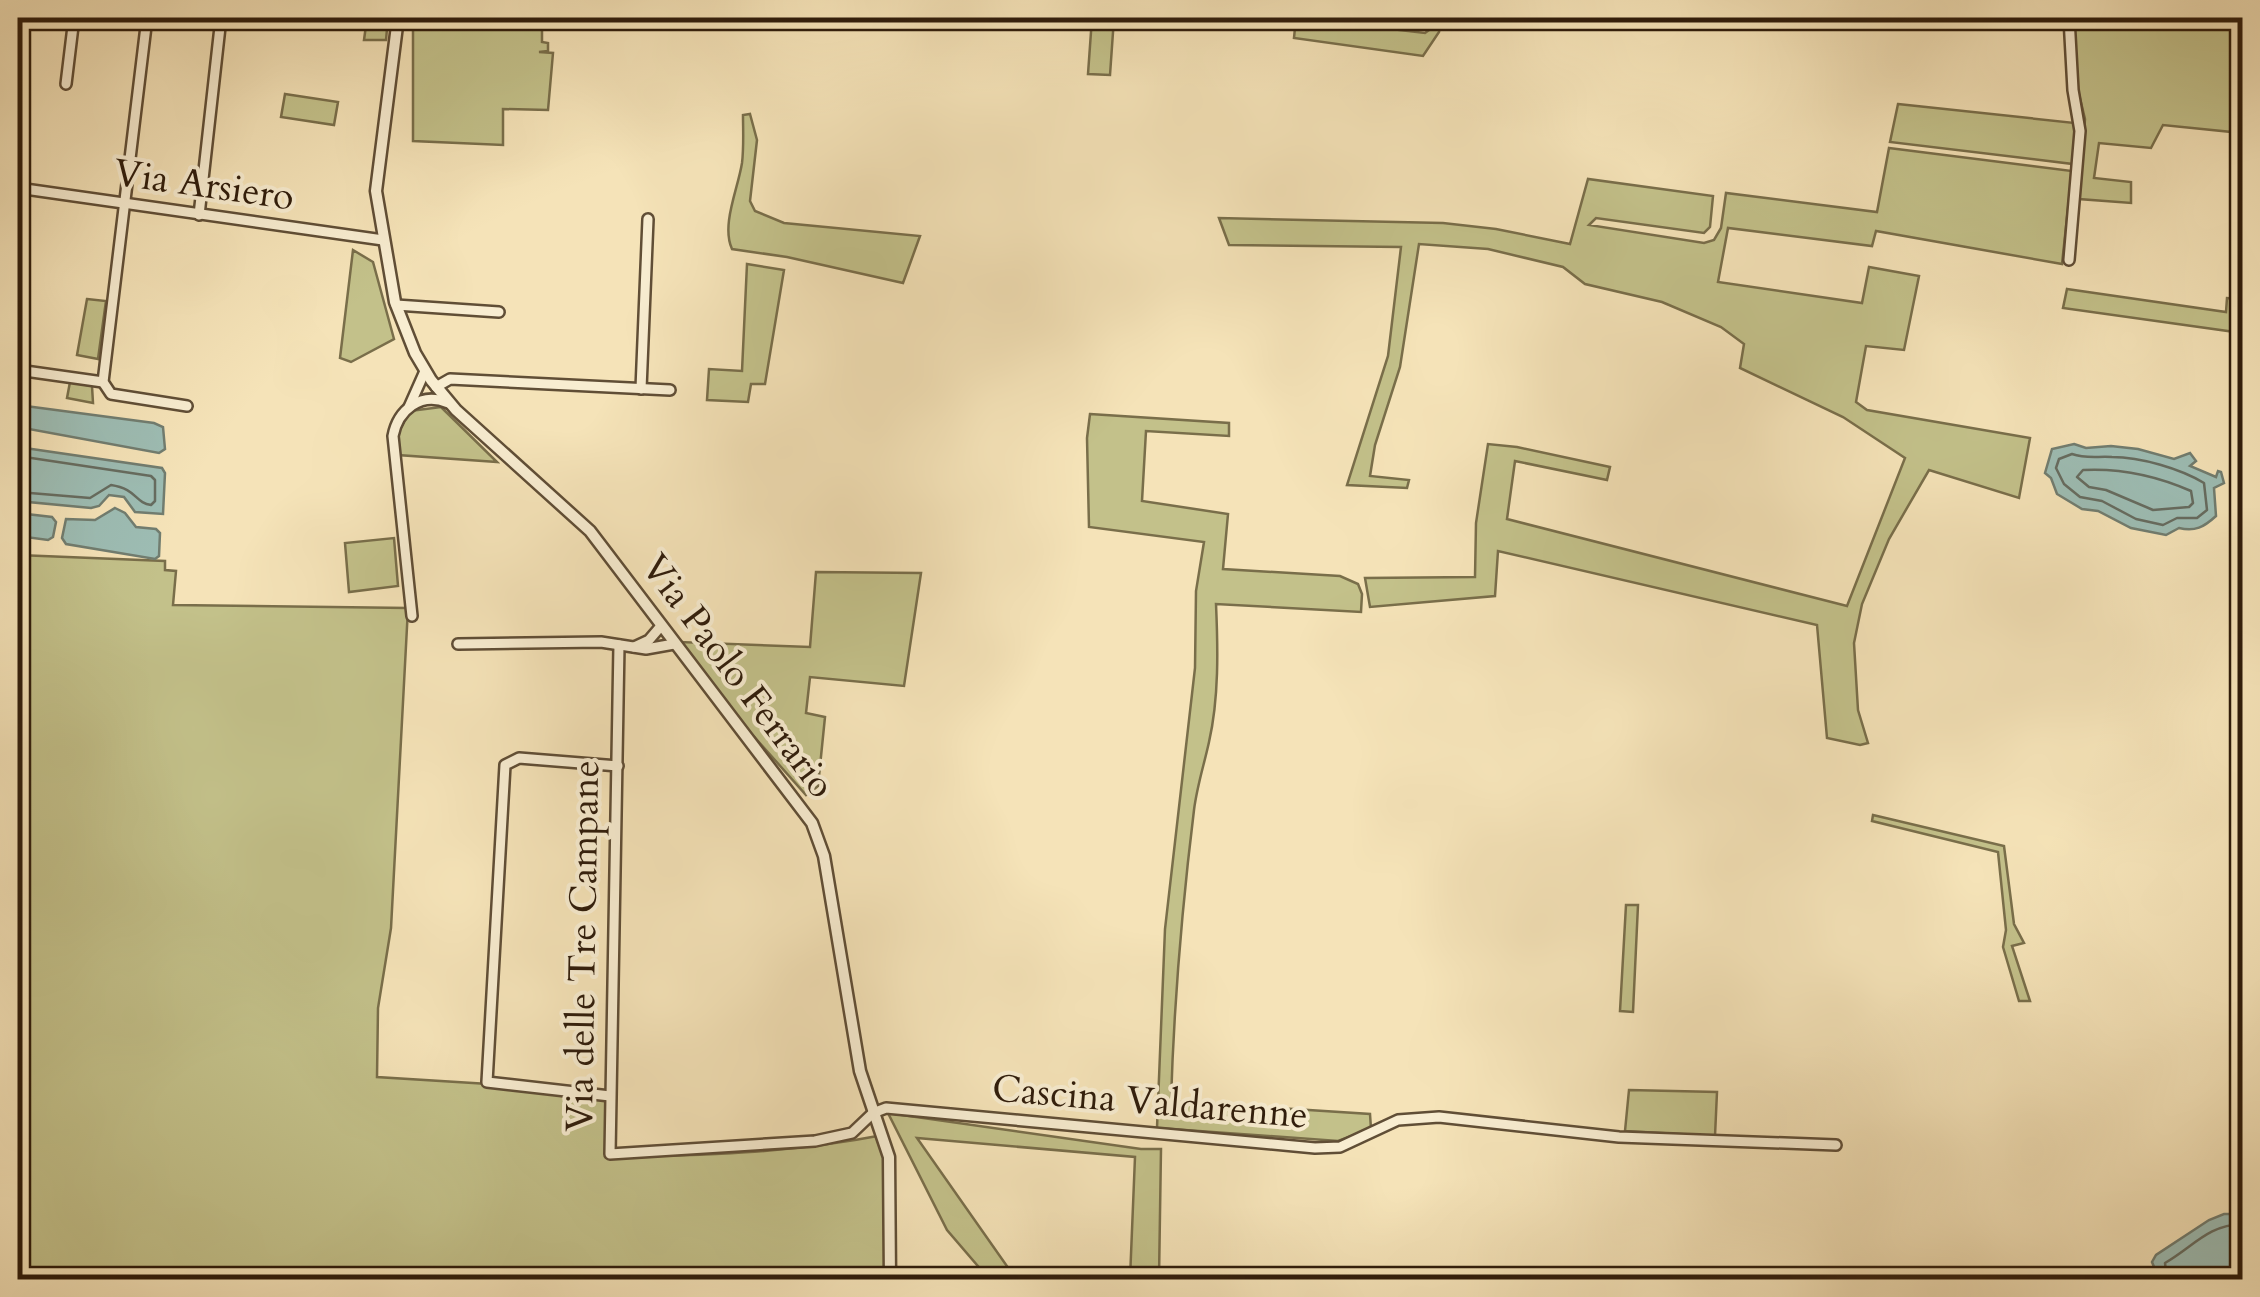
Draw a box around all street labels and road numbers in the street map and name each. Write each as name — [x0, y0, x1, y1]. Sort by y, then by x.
street label: Via Arsiero — [111, 147, 297, 223]
street label: Via Paolo Ferrario — [629, 543, 847, 809]
street label: Via delle Tre Campane — [554, 760, 612, 1132]
street label: Cascina Valdarenne — [990, 1062, 1310, 1142]

